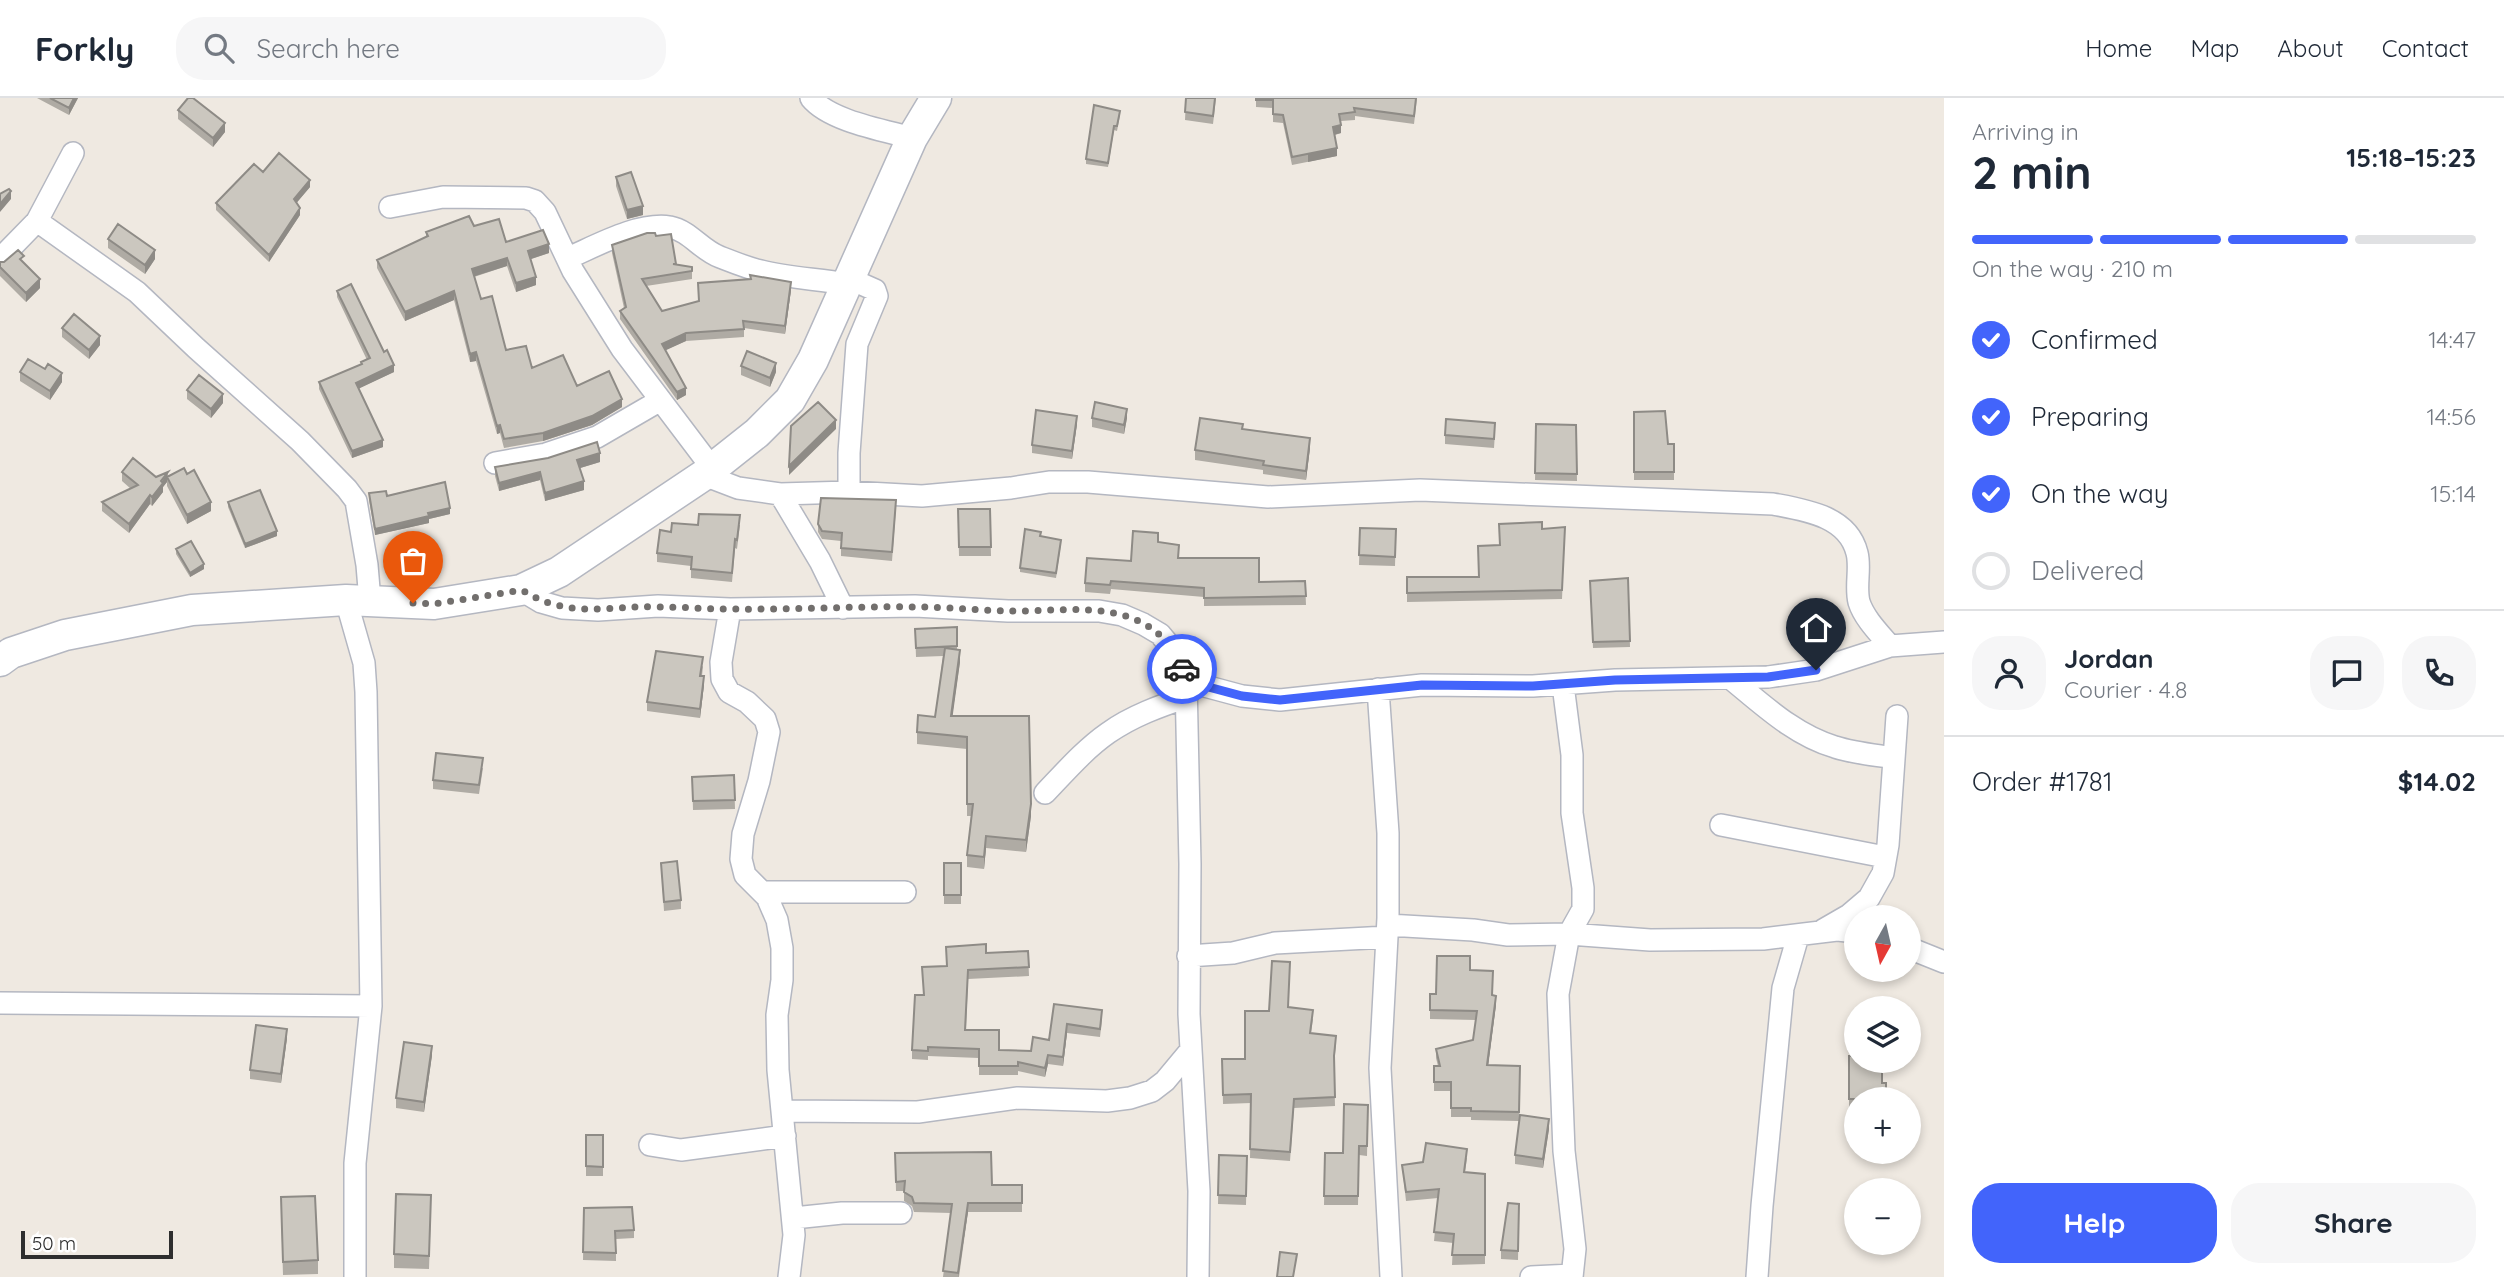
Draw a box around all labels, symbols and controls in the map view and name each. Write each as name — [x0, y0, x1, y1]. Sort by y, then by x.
search box — [176, 17, 666, 80]
text: Forkly — [35, 28, 134, 69]
icon: search — [200, 29, 238, 67]
text: Search here — [256, 32, 400, 65]
text: Home — [2085, 33, 2152, 63]
text: Map — [2190, 33, 2239, 63]
text: About — [2277, 33, 2344, 63]
text: Contact — [2382, 33, 2469, 63]
text: Arriving in — [1972, 117, 2079, 146]
text: 15:18–15:23 — [2346, 141, 2476, 174]
text: 2 min — [1972, 143, 2092, 201]
text: On the way · 210 m — [1972, 254, 2173, 283]
icon: check — [1972, 321, 2010, 359]
text: Confirmed — [2031, 323, 2158, 356]
text: 14:47 — [2428, 325, 2476, 354]
icon: check — [1972, 398, 2010, 436]
text: Preparing — [2031, 400, 2149, 433]
text: 14:56 — [2427, 402, 2476, 431]
icon: check — [1972, 475, 2010, 513]
text: On the way — [2031, 477, 2169, 510]
text: 15:14 — [2430, 479, 2476, 508]
pin — [383, 531, 443, 603]
icon: bag — [394, 542, 432, 580]
text: Delivered — [2031, 554, 2144, 587]
pin — [1786, 598, 1846, 670]
icon: home — [1797, 609, 1835, 647]
courier — [1147, 634, 1217, 704]
button: person — [1972, 636, 2046, 710]
button: chat — [2310, 636, 2384, 710]
button: phone — [2402, 636, 2476, 710]
text: Jordan — [2064, 642, 2153, 675]
icon: car — [1163, 650, 1201, 688]
text: Courier · 4.8 — [2064, 675, 2187, 704]
text: Order #1781 — [1972, 765, 2113, 798]
text: $14.02 — [2398, 765, 2476, 798]
north arrow — [1844, 905, 1922, 982]
map controls — [1844, 905, 1921, 1255]
button: layers — [1844, 996, 1921, 1073]
button: + — [1844, 1087, 1921, 1164]
button: − — [1844, 1178, 1921, 1255]
button: Help — [1972, 1183, 2217, 1263]
button: Share — [2231, 1183, 2476, 1263]
scale bar — [21, 1228, 173, 1260]
text: 50 m — [32, 1231, 76, 1255]

